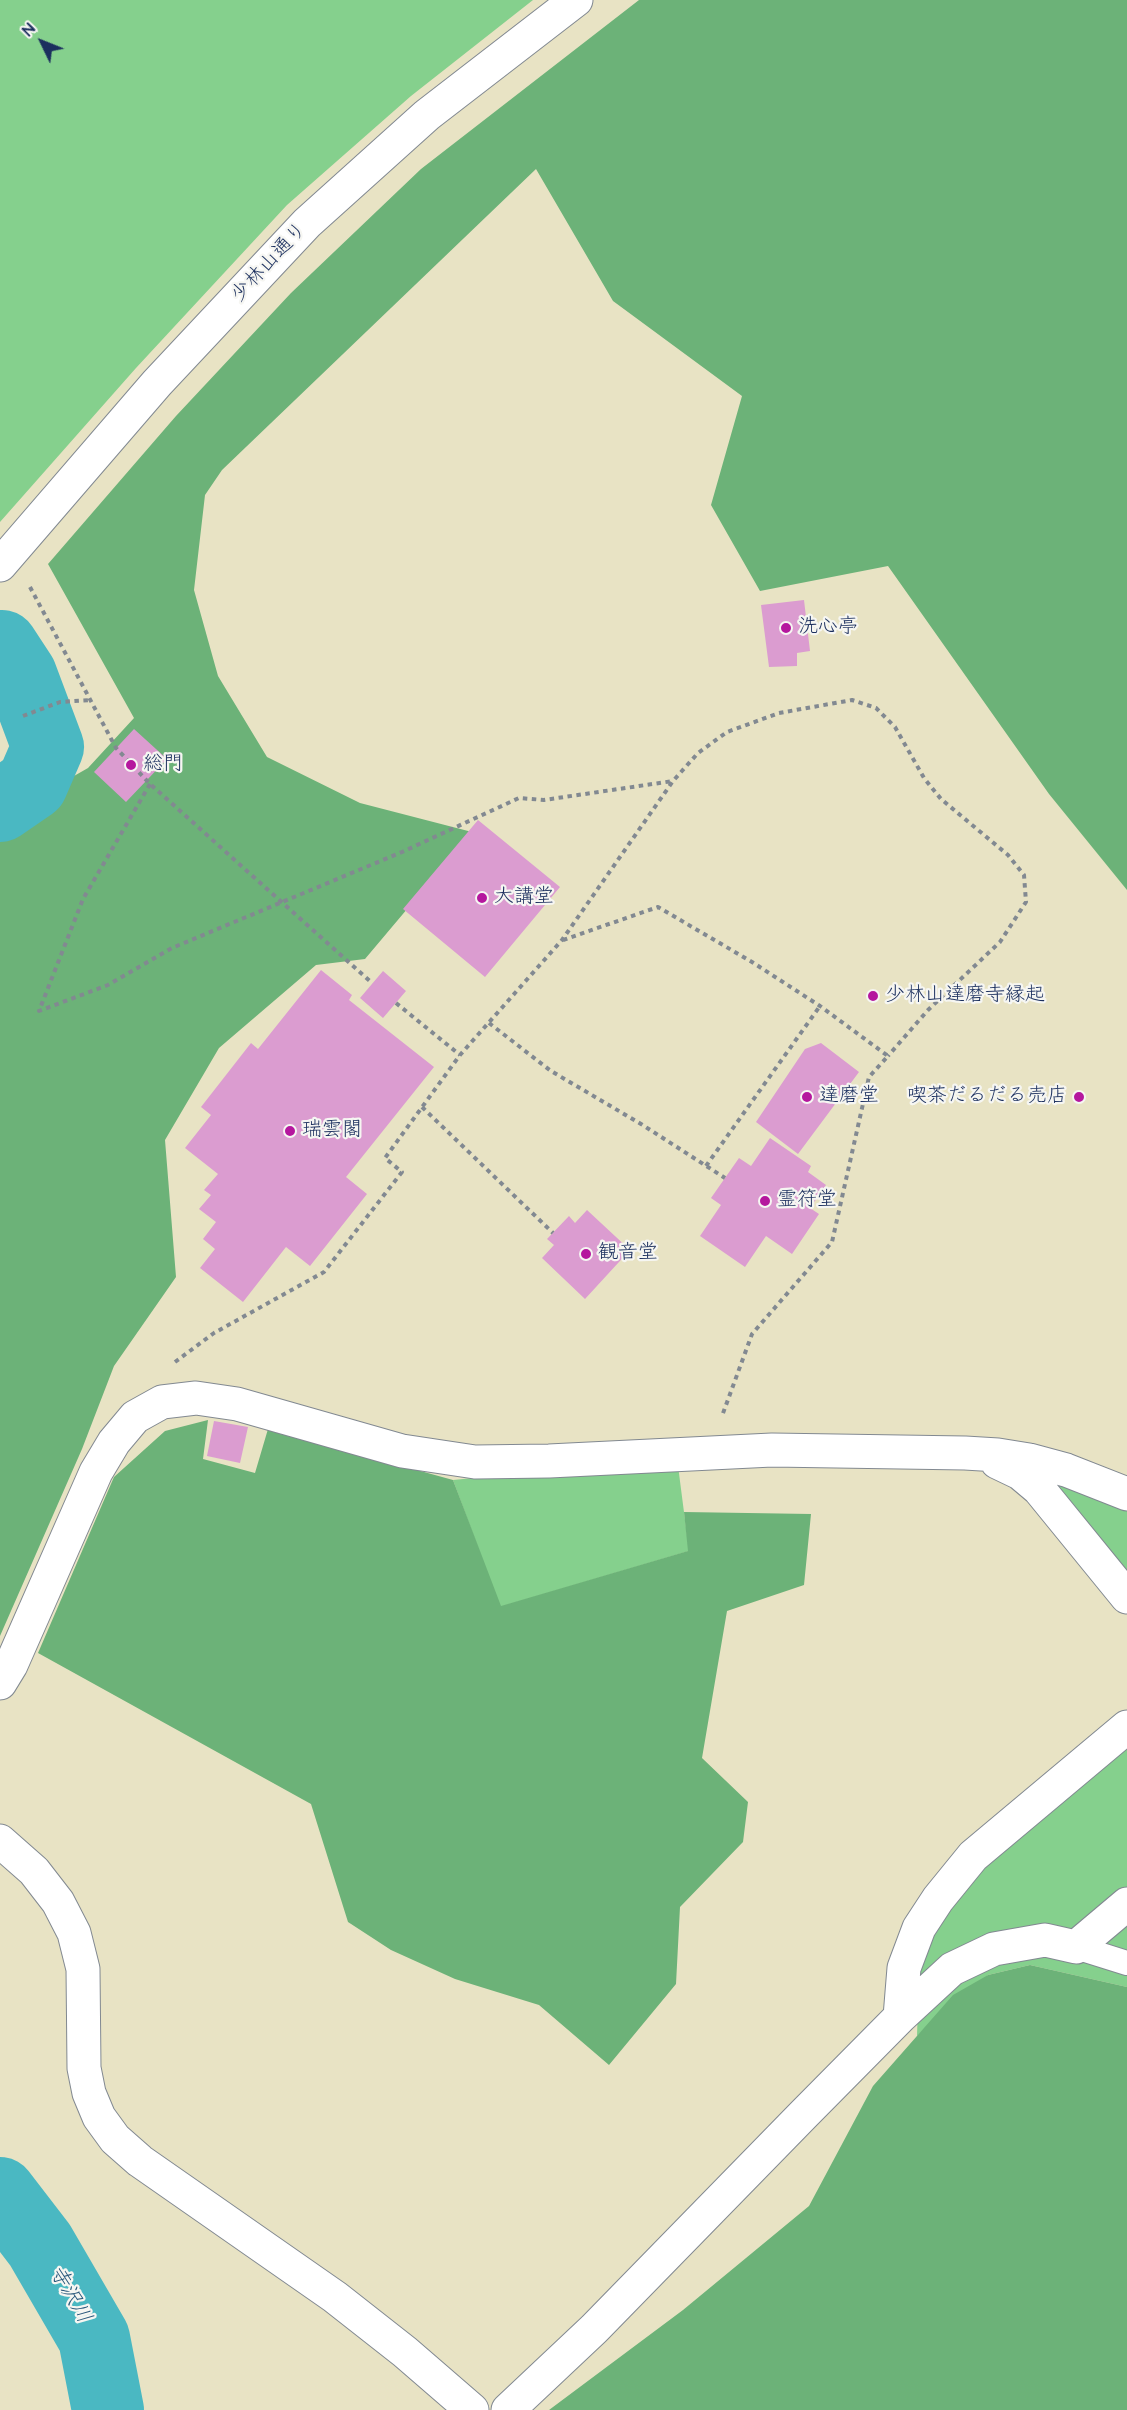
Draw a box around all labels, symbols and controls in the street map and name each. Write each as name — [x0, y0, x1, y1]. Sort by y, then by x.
north arrow — [12, 12, 72, 72]
text: N — [17, 19, 40, 41]
street label: 少林山通り — [227, 218, 313, 308]
place label: 洗心亭 — [798, 616, 858, 640]
marker: 洗心亭 — [779, 621, 793, 635]
place label: 総門 — [143, 753, 183, 777]
marker: 総門 — [124, 758, 138, 772]
place label: 大講堂 — [494, 886, 554, 910]
marker: 大講堂 — [475, 891, 489, 905]
place label: 少林山達磨寺縁起 — [885, 984, 1045, 1008]
marker: 少林山達磨寺縁起 — [866, 989, 880, 1003]
place label: 達磨堂 — [819, 1085, 879, 1109]
place label: 喫茶だるだる売店 — [907, 1085, 1067, 1109]
marker: 達磨堂 — [800, 1090, 814, 1104]
marker: 喫茶だるだる売店 — [1072, 1090, 1086, 1104]
place label: 瑞雲閣 — [302, 1119, 362, 1143]
marker: 瑞雲閣 — [283, 1124, 297, 1138]
place label: 霊符堂 — [777, 1189, 837, 1213]
marker: 霊符堂 — [758, 1194, 772, 1208]
place label: 観音堂 — [598, 1242, 658, 1266]
marker: 観音堂 — [579, 1247, 593, 1261]
water label: 寺沢川 — [42, 2261, 96, 2329]

